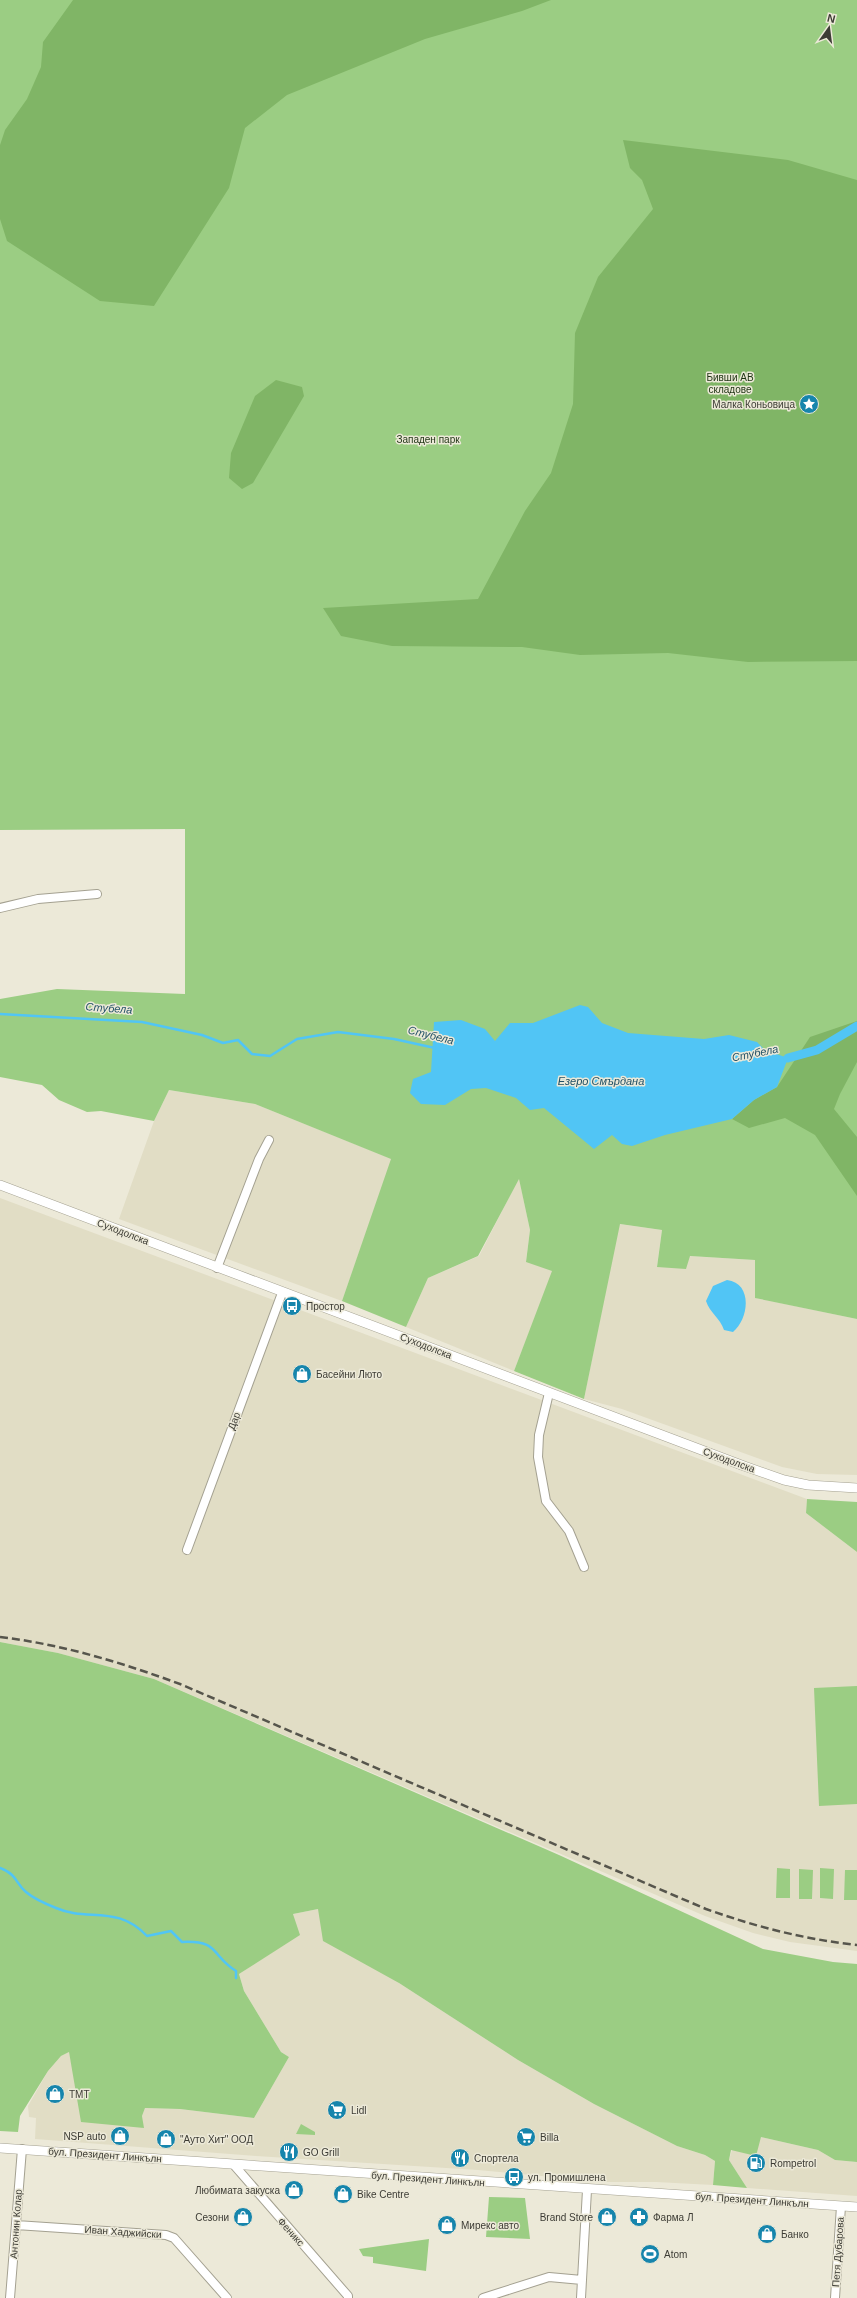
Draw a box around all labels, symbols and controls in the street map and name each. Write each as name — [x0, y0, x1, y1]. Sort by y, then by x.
north arrow — [809, 8, 849, 48]
text: N — [826, 12, 837, 25]
park label: Бивши АВ складове — [706, 372, 754, 395]
place icon: Малка Коньовица — [798, 393, 820, 415]
place label: Малка Коньовица — [712, 399, 795, 410]
park label: Западен парк — [396, 434, 460, 445]
water label: Стубела — [85, 1000, 133, 1016]
water label: Стубела — [407, 1024, 455, 1046]
water label: Стубела — [731, 1043, 779, 1063]
water label: Езеро Смърдана — [558, 1075, 644, 1087]
street label: Суходолска — [96, 1217, 151, 1247]
bus stop icon: Простор — [281, 1295, 303, 1317]
place label: Простор — [306, 1301, 345, 1312]
street label: Суходолска — [399, 1331, 454, 1361]
shop icon: Басейни Люто — [291, 1363, 313, 1385]
place label: Басейни Люто — [316, 1369, 382, 1380]
street label: Дар — [226, 1410, 242, 1431]
street label: Суходолска — [701, 1445, 757, 1475]
shop icon: TMT — [44, 2083, 66, 2105]
place label: TMT — [69, 2089, 90, 2100]
supermarket icon: Lidl — [326, 2099, 348, 2121]
place label: Lidl — [351, 2105, 367, 2116]
shop icon: NSP auto — [109, 2125, 131, 2147]
supermarket icon: Billa — [515, 2126, 537, 2148]
shop icon: "Ауто Хит" ООД — [155, 2128, 177, 2150]
place label: NSP auto — [63, 2131, 106, 2142]
place label: Billa — [540, 2132, 559, 2143]
place label: "Ауто Хит" ООД — [180, 2134, 253, 2145]
restaurant icon: GO Grill — [278, 2141, 300, 2163]
street label: бул. Президент Линкълн — [48, 2146, 162, 2164]
place label: GO Grill — [303, 2147, 339, 2158]
restaurant icon: Спортела — [449, 2147, 471, 2169]
fuel station icon: Rompetrol — [745, 2152, 767, 2174]
place label: Спортела — [474, 2153, 519, 2164]
place label: Rompetrol — [770, 2158, 816, 2169]
bus stop icon: ул. Промишлена — [503, 2166, 525, 2188]
street label: бул. Президент Линкълн — [371, 2170, 485, 2188]
place label: ул. Промишлена — [528, 2172, 606, 2183]
shop icon: Любимата закуска — [283, 2179, 305, 2201]
shop icon: Bike Centre — [332, 2183, 354, 2205]
place label: Любимата закуска — [195, 2185, 280, 2196]
street label: Антонин Колар — [8, 2188, 24, 2259]
place label: Bike Centre — [357, 2189, 410, 2200]
street label: бул. Президент Линкълн — [695, 2191, 809, 2209]
shop icon: Сезони — [232, 2206, 254, 2228]
shop icon: Brand Store — [596, 2206, 618, 2228]
pharmacy icon: Фарма Л — [628, 2206, 650, 2228]
place label: Сезони — [195, 2212, 229, 2223]
place label: Brand Store — [540, 2212, 593, 2223]
place label: Фарма Л — [653, 2212, 694, 2223]
shop icon: Мирекс авто — [436, 2214, 458, 2236]
street label: Феникс — [276, 2216, 306, 2248]
street label: Петя Дубарова — [830, 2216, 846, 2287]
place label: Мирекс авто — [461, 2220, 519, 2231]
shop icon: Банко — [756, 2223, 778, 2245]
street label: Иван Хаджийски — [84, 2224, 162, 2240]
place label: Банко — [781, 2229, 809, 2240]
sports icon: Atom — [639, 2243, 661, 2265]
place label: Atom — [664, 2249, 687, 2260]

